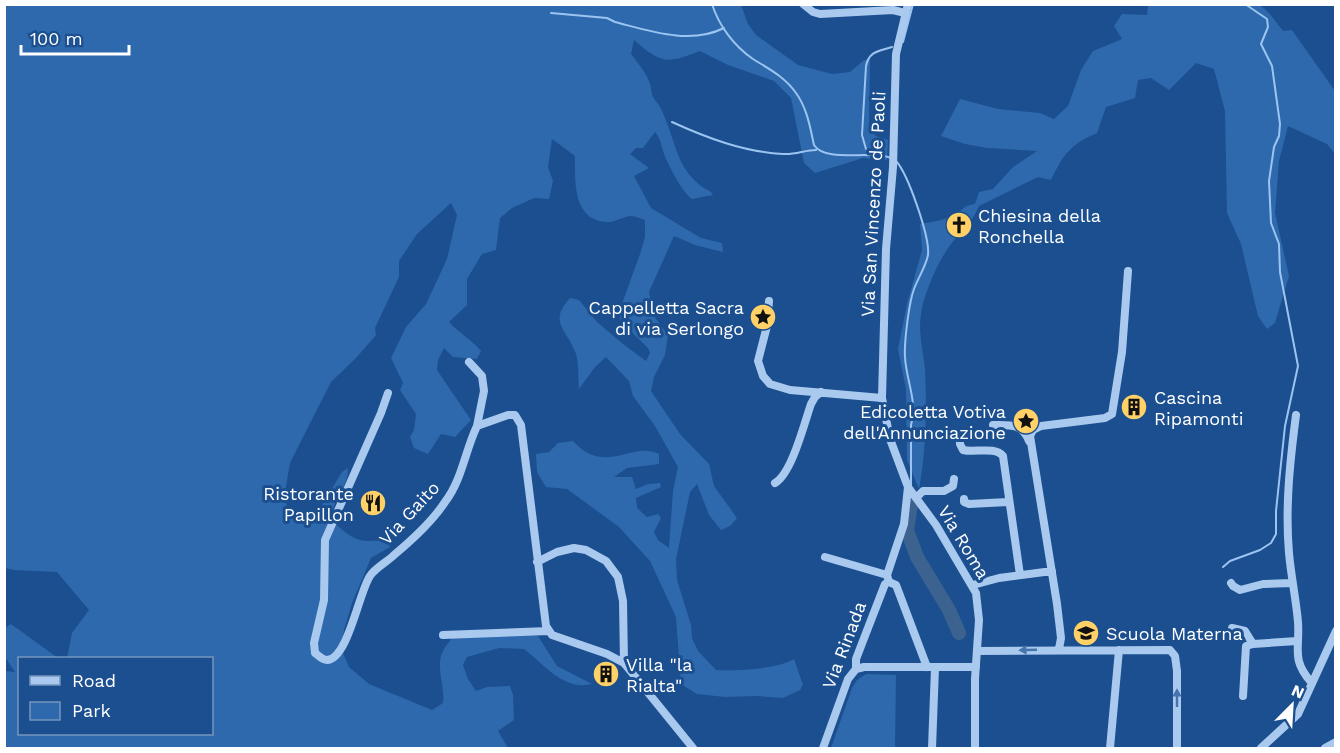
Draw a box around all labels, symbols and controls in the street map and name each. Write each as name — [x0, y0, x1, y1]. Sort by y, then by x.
scale bar — [21, 18, 129, 56]
text: 100 m — [30, 28, 83, 49]
street label: Via San Vincenzo de Paoli — [857, 90, 889, 318]
place label: Chiesina della Ronchella — [978, 205, 1101, 247]
church icon: Chiesina della Ronchella — [944, 210, 974, 240]
place label: Cappelletta Sacra di via Serlongo — [589, 297, 744, 339]
place icon: Cappelletta Sacra di via Serlongo — [748, 302, 778, 332]
place label: Cascina Ripamonti — [1154, 387, 1243, 429]
building icon: Cascina Ripamonti — [1119, 392, 1149, 422]
place label: Edicoletta Votiva dell'Annunciazione — [843, 401, 1006, 443]
place icon: Edicoletta Votiva dell'Annunciazione — [1011, 406, 1041, 436]
street label: Via Gaito — [374, 477, 444, 549]
place label: Ristorante Papillon — [263, 483, 354, 525]
restaurant icon: Ristorante Papillon — [358, 488, 388, 518]
street label: Via Roma — [934, 501, 994, 583]
street label: Via Rinada — [818, 598, 870, 692]
school or university icon: Scuola Materna — [1071, 618, 1101, 648]
place label: Scuola Materna — [1106, 623, 1243, 644]
one-way arrow — [1018, 645, 1037, 655]
place label: Villa "la Rialta" — [626, 654, 692, 696]
legend — [18, 657, 213, 735]
building icon: Villa "la Rialta" — [591, 659, 621, 689]
text: Road — [72, 670, 116, 691]
north arrow — [1262, 675, 1322, 735]
text: N — [1289, 681, 1307, 703]
one-way arrow — [1172, 689, 1182, 708]
text: Park — [72, 700, 111, 721]

